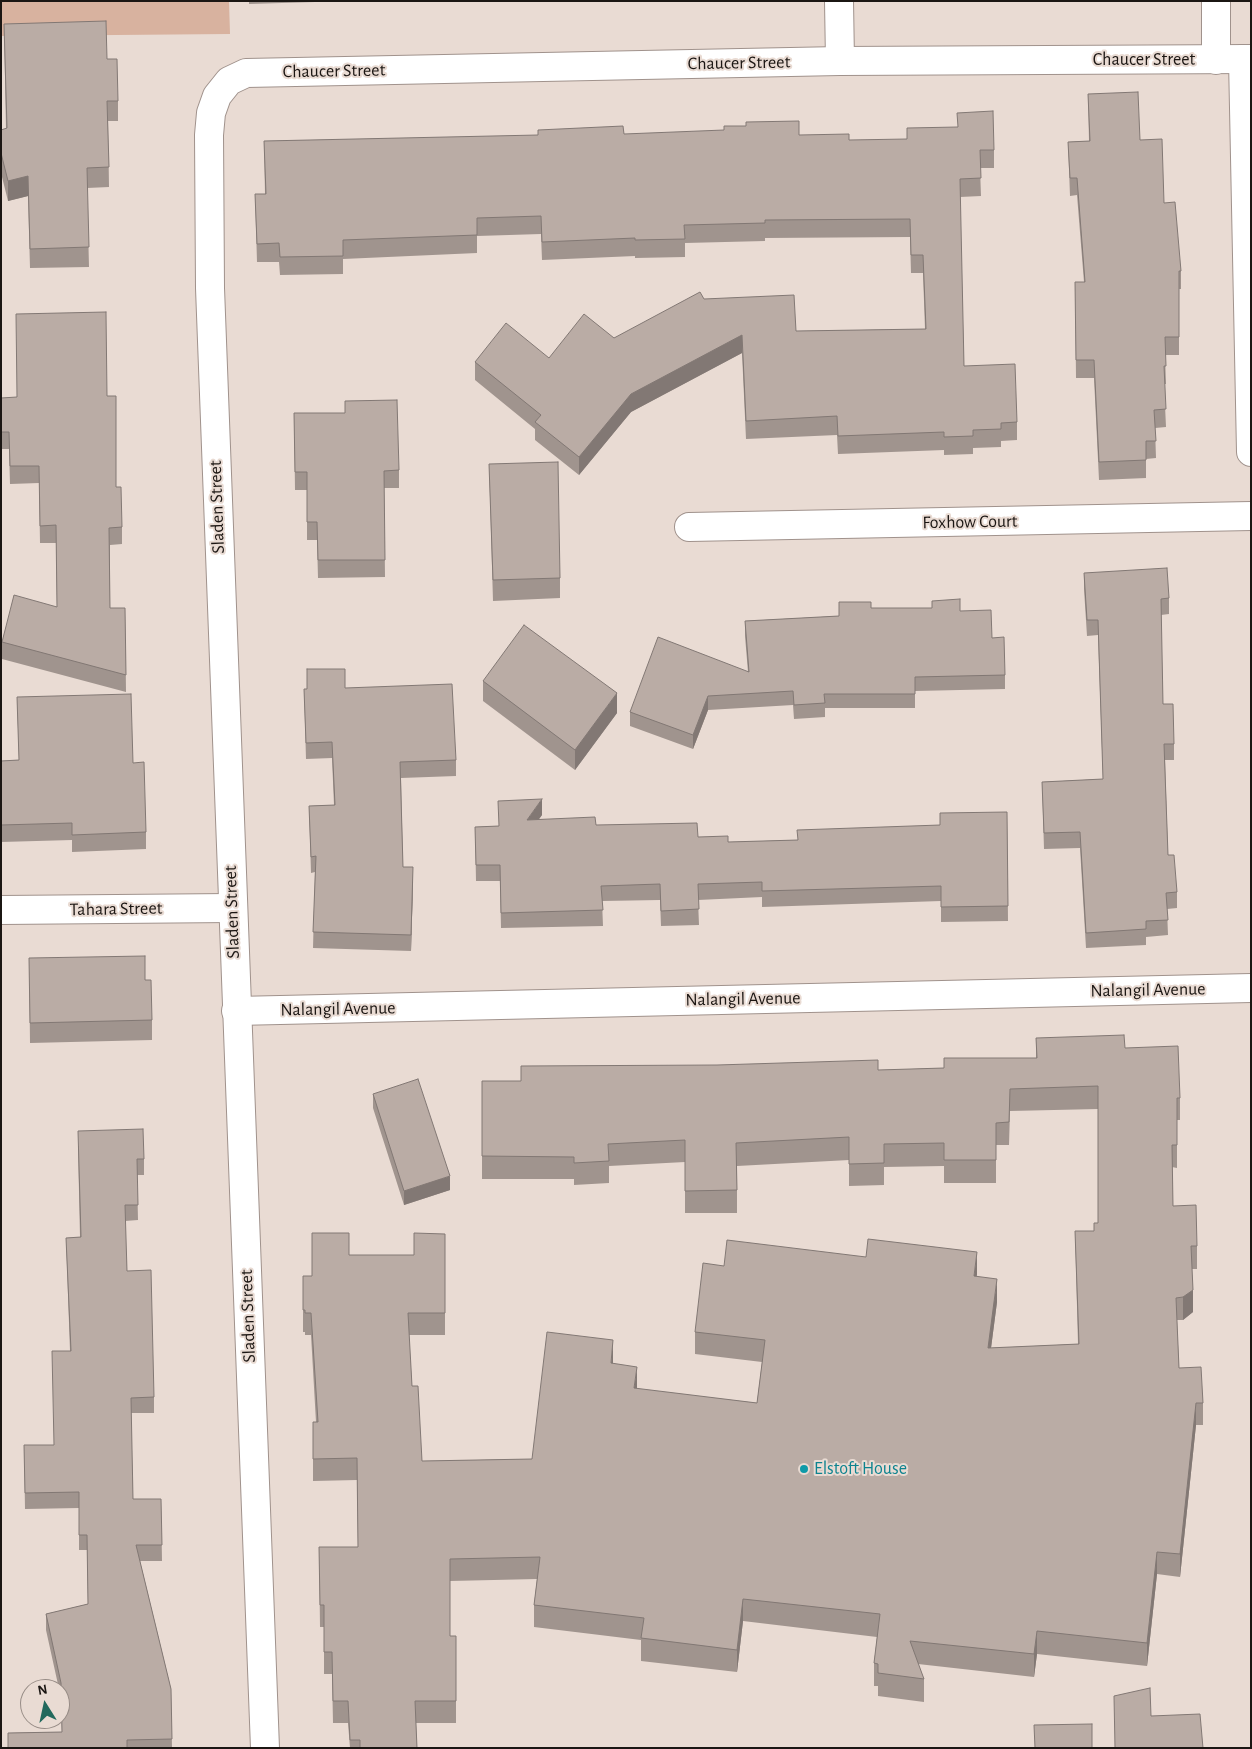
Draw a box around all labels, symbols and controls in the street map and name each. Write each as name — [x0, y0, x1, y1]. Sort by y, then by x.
street label: Chaucer Street — [1093, 49, 1195, 71]
street label: Chaucer Street — [688, 51, 790, 75]
street label: Chaucer Street — [283, 59, 385, 83]
street label: Sladen Street — [205, 460, 229, 554]
street label: Foxhow Court — [922, 510, 1018, 534]
street label: Sladen Street — [220, 865, 244, 959]
street label: Tahara Street — [69, 897, 163, 921]
street label: Nalangil Avenue — [1090, 978, 1206, 1002]
street label: Nalangil Avenue — [685, 987, 801, 1011]
street label: Nalangil Avenue — [280, 997, 396, 1021]
street label: Sladen Street — [236, 1269, 260, 1363]
place label: Elstoft House — [814, 1458, 907, 1480]
marker: Elstoft House — [798, 1463, 810, 1475]
north arrow — [20, 1679, 70, 1729]
text: N — [37, 1682, 49, 1698]

